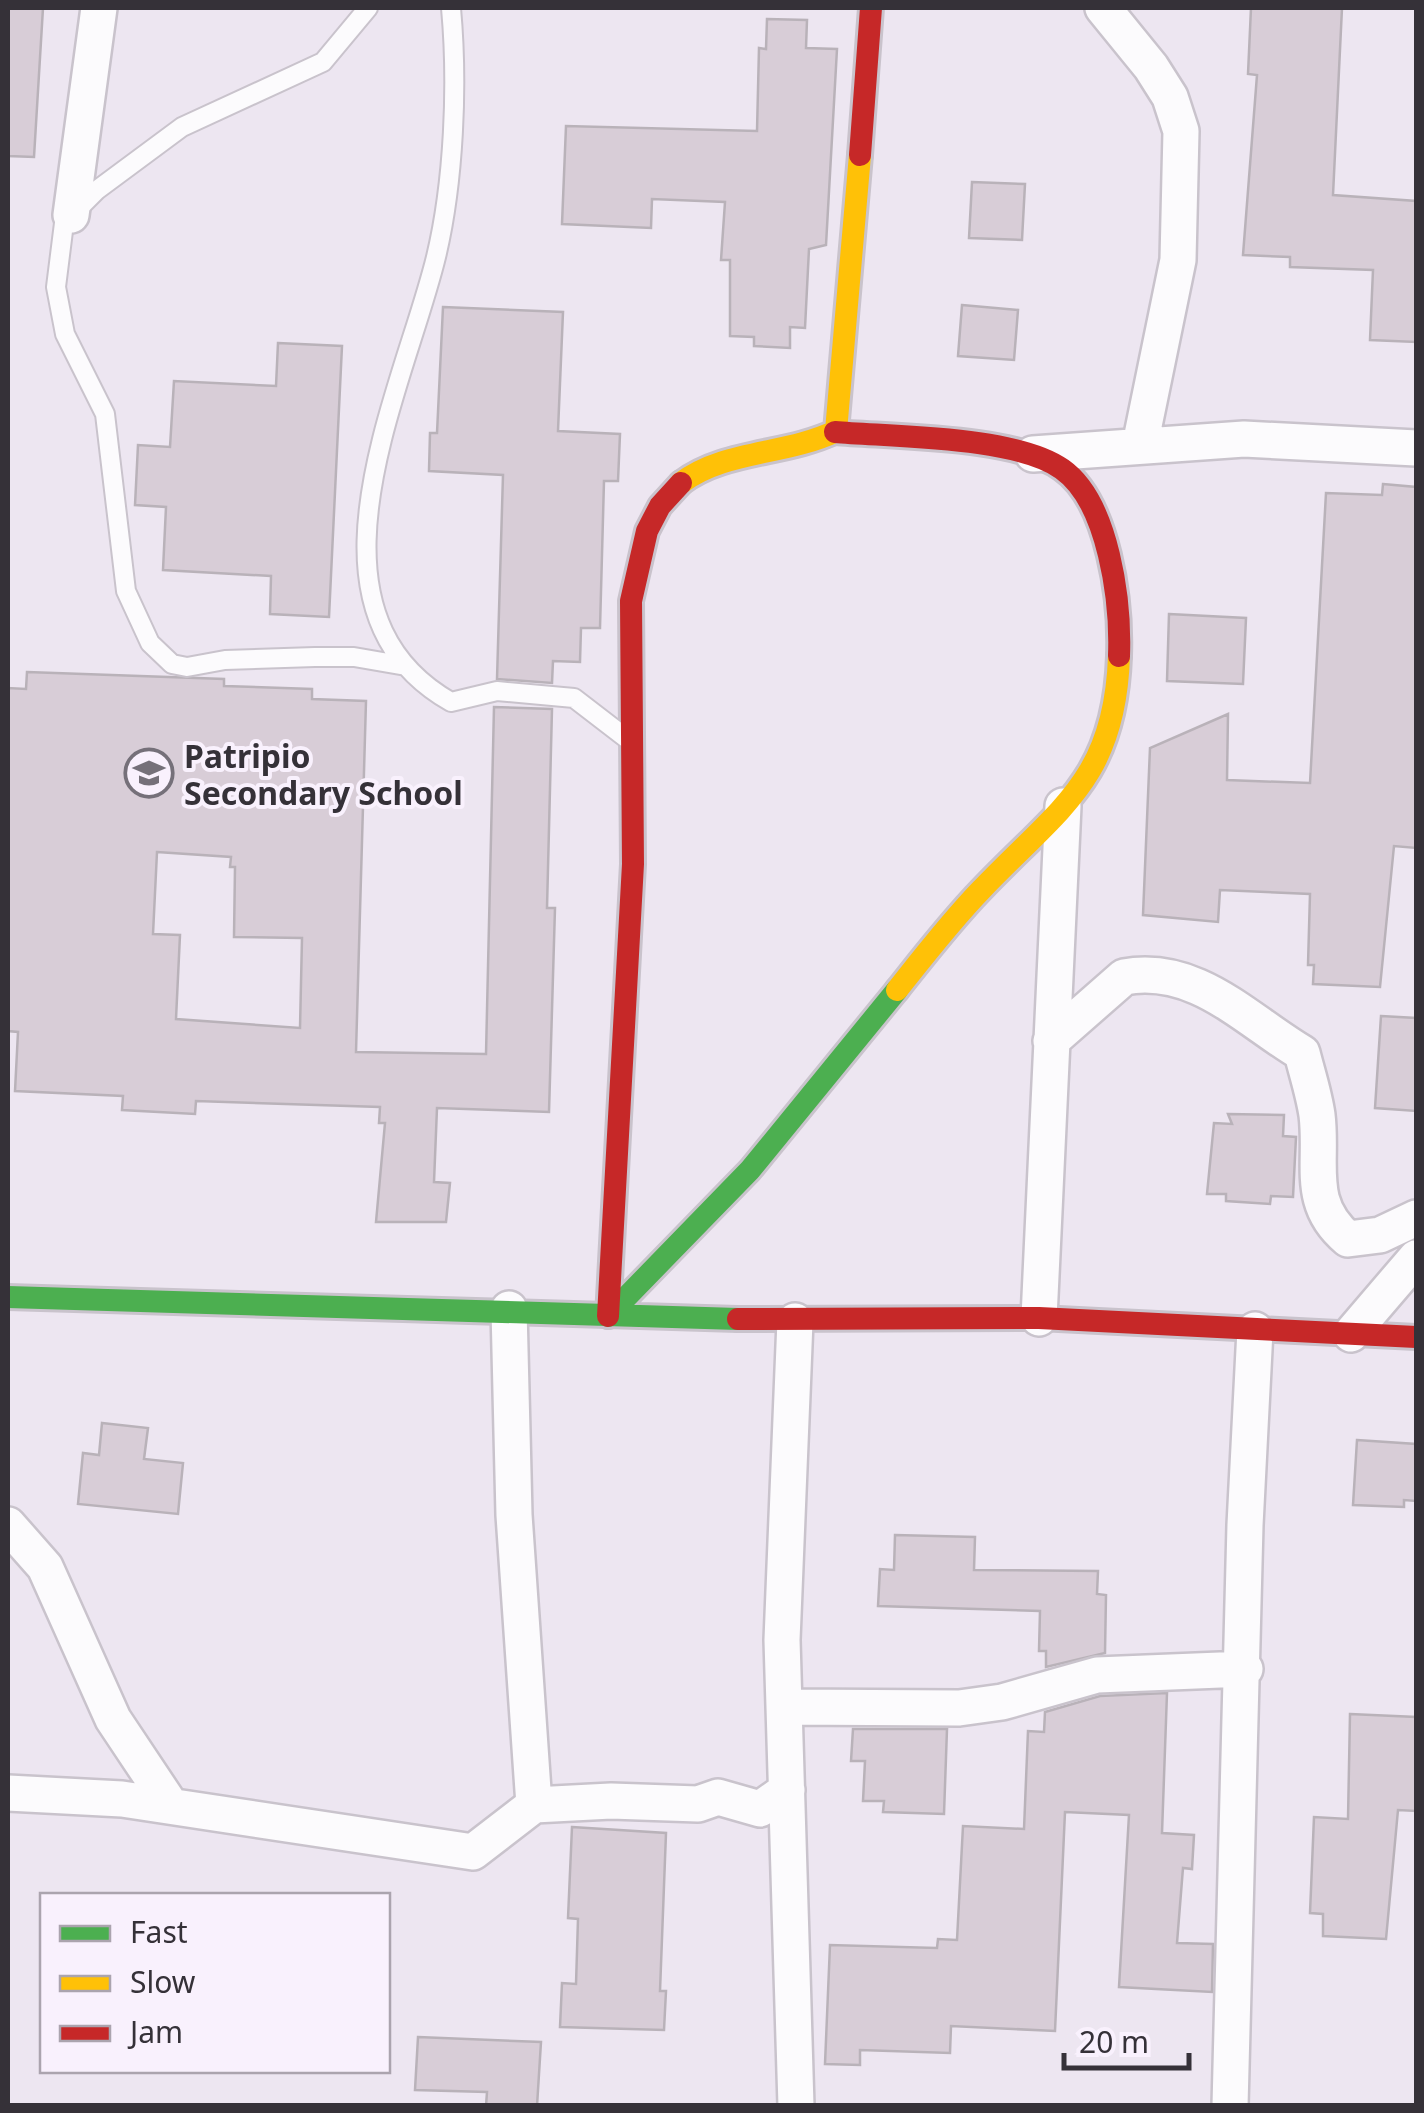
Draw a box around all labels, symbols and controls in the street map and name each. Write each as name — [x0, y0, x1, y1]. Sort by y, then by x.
place label: Patripio Secondary School — [184, 734, 463, 814]
school or university icon: Patripio Secondary School — [123, 747, 175, 799]
legend — [40, 1893, 390, 2073]
text: Fast — [130, 1911, 188, 1952]
text: Slow — [130, 1961, 196, 2002]
scale bar — [1064, 2008, 1189, 2070]
text: Jam — [127, 2011, 183, 2052]
text: 20 m — [1079, 2021, 1149, 2062]

